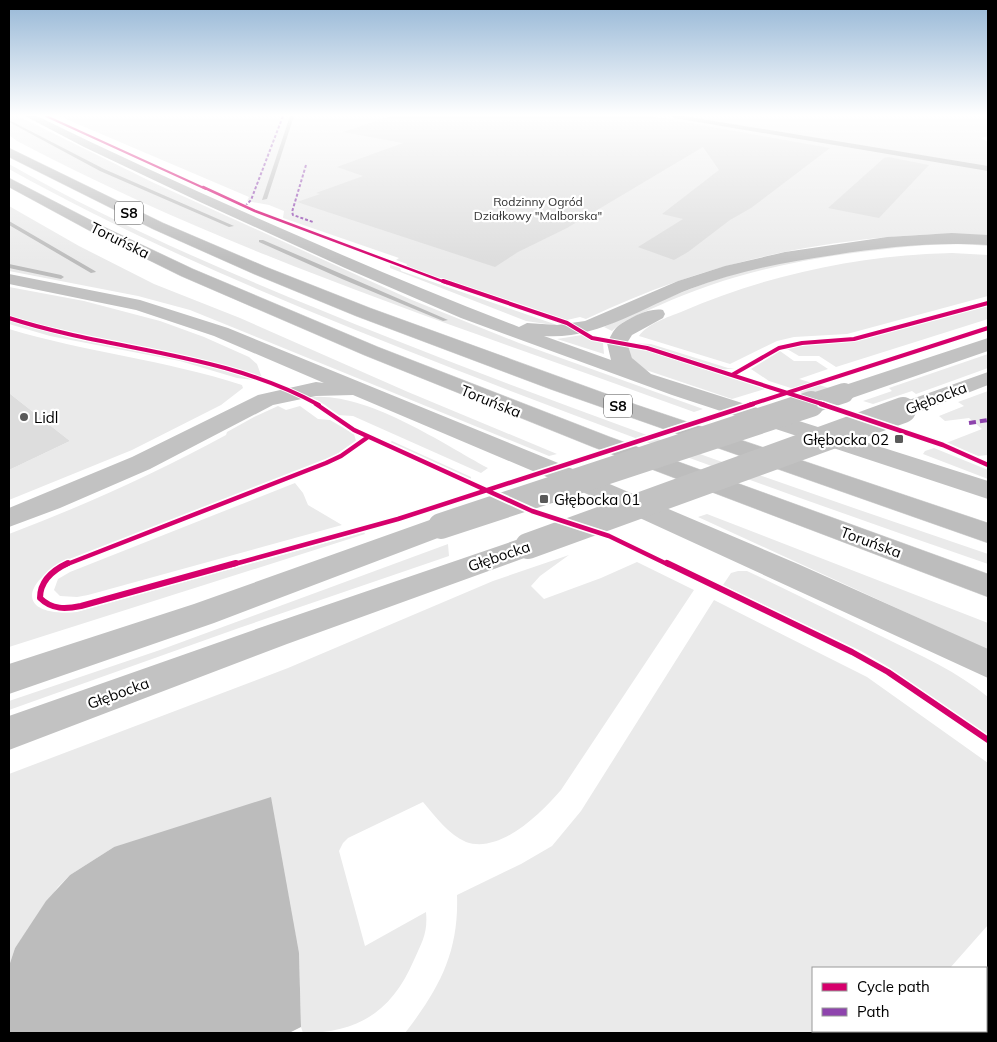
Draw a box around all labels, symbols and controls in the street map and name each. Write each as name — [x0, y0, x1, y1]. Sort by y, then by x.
park label: Rodzinny Ogród Działkowy "Malborska" — [474, 194, 602, 223]
road number: S8 — [115, 202, 143, 224]
street label: Toruńska — [87, 218, 153, 262]
street label: Głębocka — [903, 378, 969, 418]
street label: Toruńska — [458, 380, 524, 422]
road number: S8 — [604, 394, 632, 418]
place label: Lidl — [34, 408, 58, 427]
marker: Lidl — [18, 411, 30, 423]
place label: Głębocka 02 — [803, 430, 889, 449]
marker: Głębocka 02 — [893, 433, 905, 445]
place label: Głębocka 01 — [554, 490, 640, 509]
marker: Głębocka 01 — [538, 493, 550, 505]
street label: Toruńska — [838, 522, 904, 562]
street label: Głębocka — [465, 537, 533, 575]
street label: Głębocka — [85, 673, 151, 713]
legend — [812, 967, 987, 1032]
text: Cycle path — [857, 977, 930, 996]
text: Path — [857, 1002, 889, 1021]

